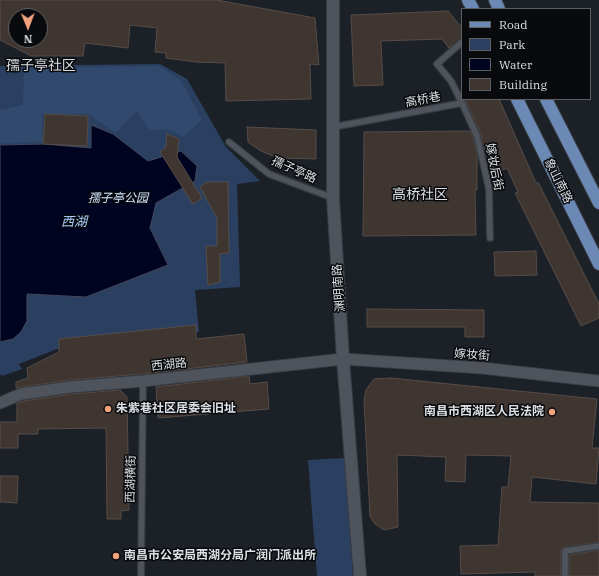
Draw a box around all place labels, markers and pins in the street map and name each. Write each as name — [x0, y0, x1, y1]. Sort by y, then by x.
place label: 朱紫巷社区居委会旧址 — [116, 402, 236, 416]
marker: 朱紫巷社区居委会旧址 — [103, 404, 113, 414]
place label: 南昌市西湖区人民法院 — [424, 405, 544, 419]
marker: 南昌市西湖区人民法院 — [547, 407, 557, 417]
place label: 南昌市公安局西湖分局广润门派出所 — [124, 549, 316, 563]
marker: 南昌市公安局西湖分局广润门派出所 — [111, 551, 121, 561]

